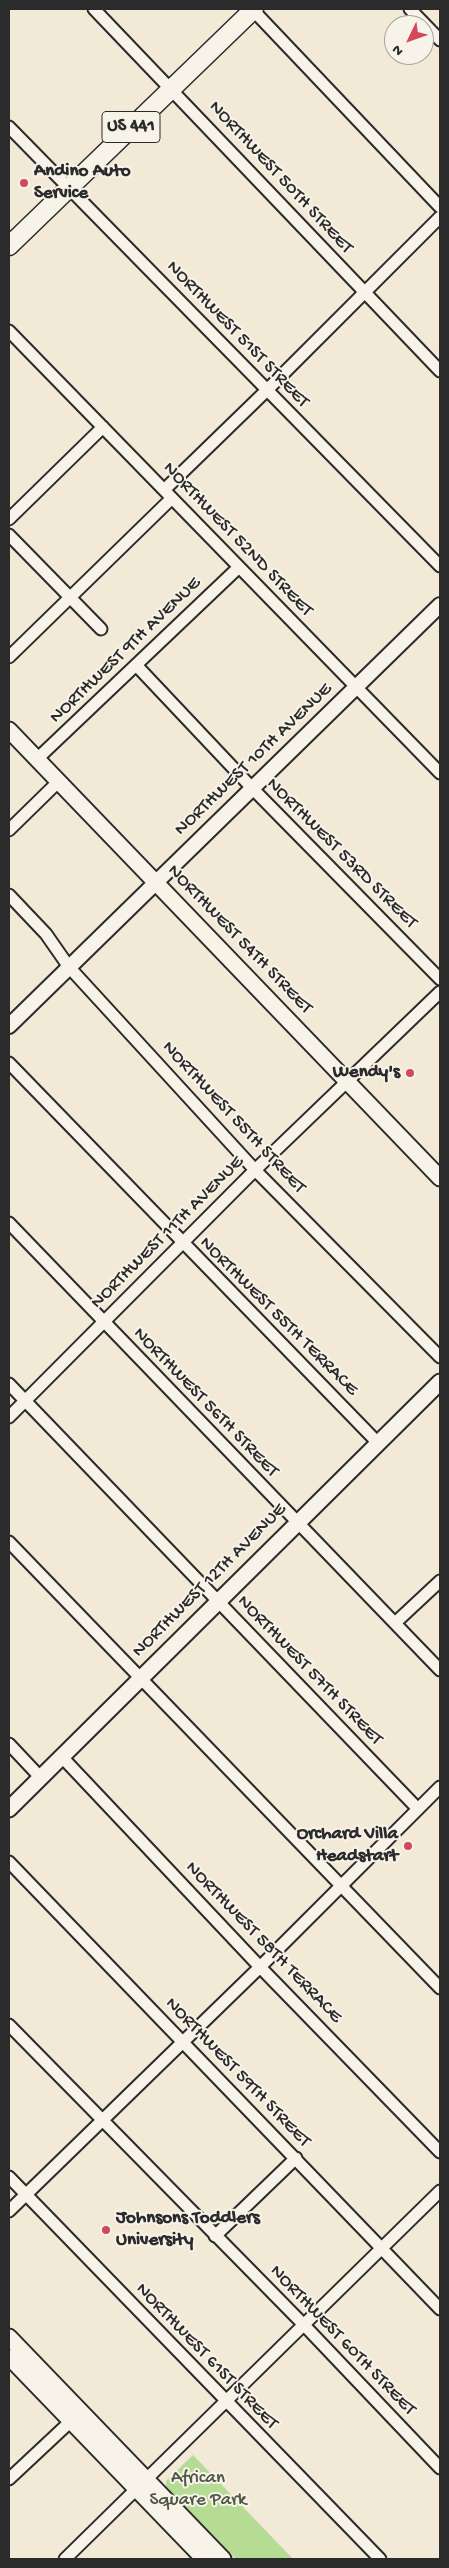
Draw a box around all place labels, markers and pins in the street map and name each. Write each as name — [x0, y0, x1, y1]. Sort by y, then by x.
place label: Andino Auto Service — [34, 161, 131, 205]
marker: Andino Auto Service — [18, 177, 30, 189]
place label: Wendy's — [333, 1062, 400, 1084]
marker: Wendy's — [404, 1067, 416, 1079]
place label: Orchard Villa Headstart — [297, 1824, 398, 1868]
marker: Orchard Villa Headstart — [402, 1840, 414, 1852]
place label: Johnsons Toddlers University — [116, 2208, 260, 2252]
marker: Johnsons Toddlers University — [100, 2224, 112, 2236]

